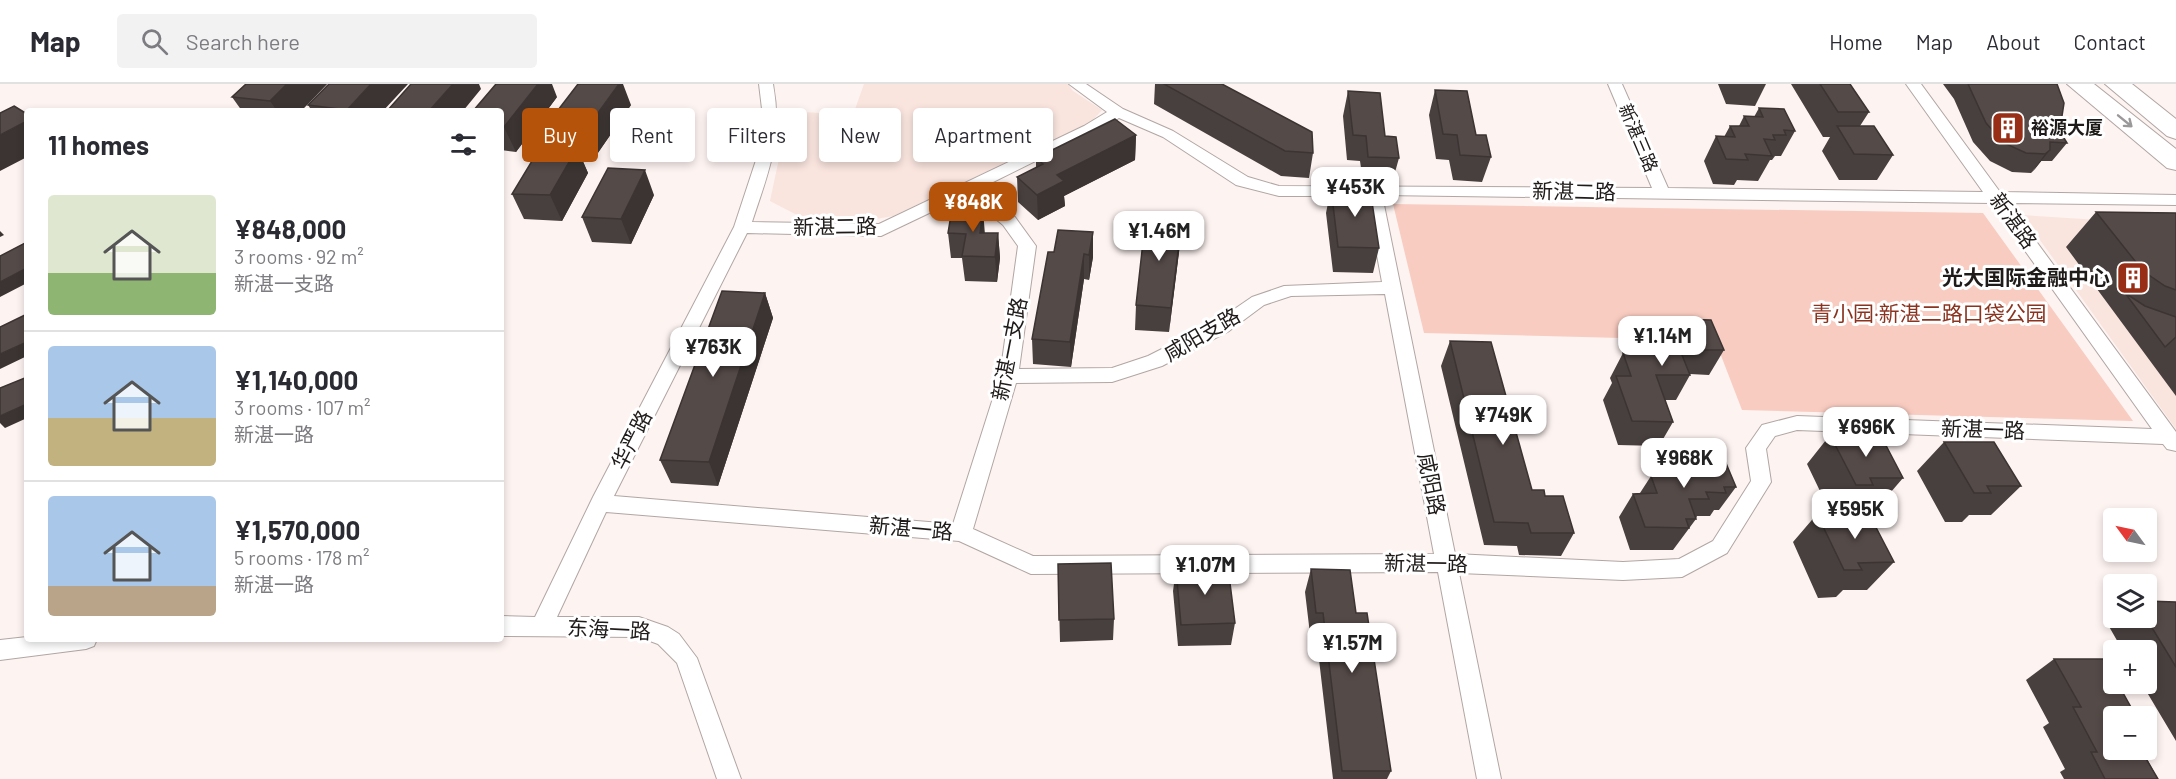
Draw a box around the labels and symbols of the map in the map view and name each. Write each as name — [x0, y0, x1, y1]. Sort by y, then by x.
street label: 新湛三路 — [1615, 100, 1663, 175]
building icon: 裕源大厦 — [1990, 110, 2026, 146]
one-way arrow — [2117, 114, 2133, 127]
place label: 裕源大厦 — [2031, 116, 2103, 138]
pin: ¥453K — [1313, 167, 1397, 218]
street label: 新湛二路 — [1532, 177, 1616, 204]
pin: ¥848K — [931, 182, 1015, 233]
street label: 新湛路 — [1986, 187, 2043, 253]
pin: ¥1.46M — [1110, 211, 1208, 262]
street label: 新湛二路 — [793, 212, 877, 239]
building icon: 光大国际金融中心 — [2115, 260, 2151, 296]
place label: 光大国际金融中心 — [1942, 264, 2110, 289]
street label: 新湛一支路 — [986, 295, 1031, 403]
park label: 青小园·新湛二路口袋公园 — [1811, 300, 2047, 325]
street label: 咸阳支路 — [1159, 302, 1244, 366]
pin: ¥1.14M — [1613, 316, 1711, 367]
pin: ¥763K — [671, 327, 755, 378]
pin: ¥749K — [1461, 395, 1545, 446]
street label: 华严路 — [605, 406, 656, 473]
pin: ¥696K — [1824, 407, 1908, 458]
street label: 新湛一路 — [1941, 415, 2025, 442]
pin: ¥968K — [1642, 438, 1726, 489]
street label: 咸阳路 — [1414, 450, 1451, 517]
pin: ¥595K — [1813, 489, 1897, 540]
north arrow — [2103, 508, 2157, 562]
street label: 新湛一路 — [868, 511, 954, 544]
pin: ¥1.07M — [1156, 545, 1254, 596]
street label: 新湛一路 — [1384, 549, 1468, 576]
street label: 东海一路 — [566, 614, 652, 643]
pin: ¥1.57M — [1303, 623, 1401, 674]

